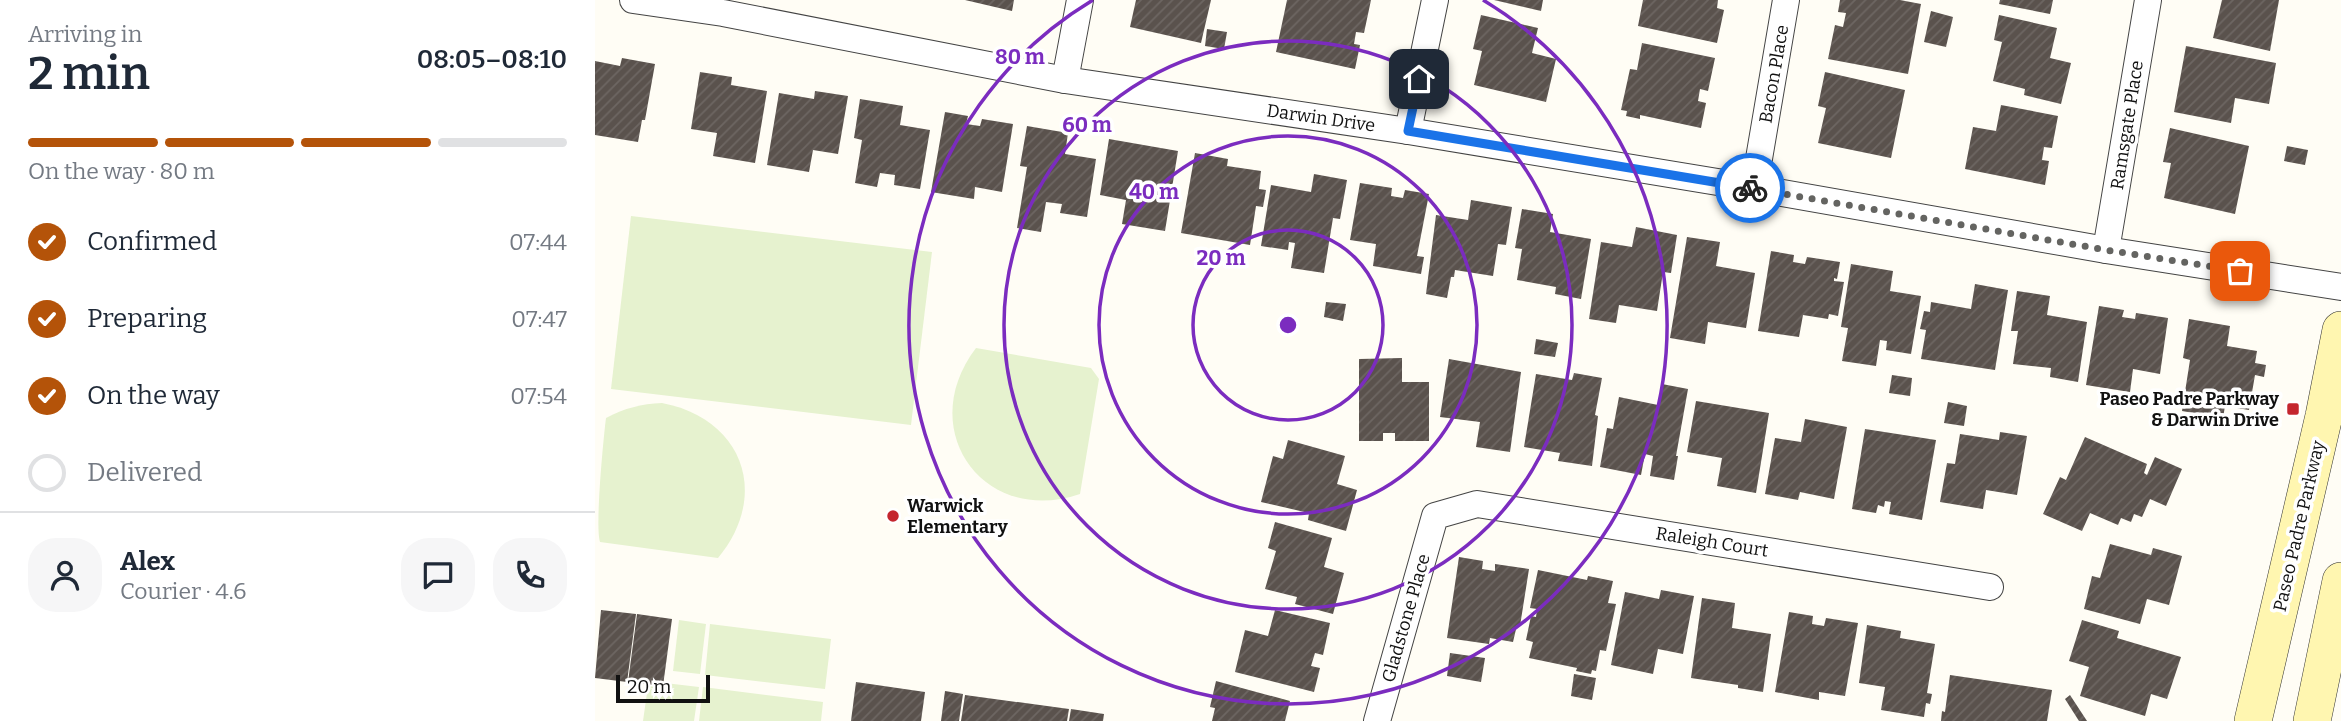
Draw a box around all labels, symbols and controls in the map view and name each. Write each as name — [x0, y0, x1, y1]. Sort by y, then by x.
text: Arriving in — [28, 20, 142, 48]
street label: Bacon Place — [1755, 23, 1793, 125]
text: 08:05–08:10 — [417, 44, 567, 75]
text: 80 m — [995, 44, 1045, 70]
text: 2 min — [28, 46, 150, 101]
pin — [1389, 49, 1449, 109]
street label: Ramsgate Place — [2106, 59, 2148, 191]
icon: home — [1400, 60, 1438, 98]
street label: Darwin Drive — [1265, 99, 1377, 137]
text: 60 m — [1062, 112, 1112, 138]
courier — [1715, 153, 1785, 223]
text: On the way · 80 m — [28, 157, 215, 185]
icon: bike — [1731, 169, 1769, 207]
text: 40 m — [1129, 179, 1179, 205]
icon: check — [28, 223, 66, 261]
text: Confirmed — [87, 226, 217, 257]
text: 07:44 — [509, 228, 567, 256]
pin — [2210, 241, 2270, 301]
text: 20 m — [1197, 245, 1245, 271]
icon: bag — [2221, 252, 2259, 290]
icon: check — [28, 300, 66, 338]
text: Preparing — [87, 303, 207, 334]
text: 07:47 — [511, 305, 567, 333]
centre of rings — [1276, 313, 1300, 337]
icon: check — [28, 377, 66, 415]
text: On the way — [87, 380, 220, 411]
text: 07:54 — [510, 382, 567, 410]
place label: Paseo Padre Parkway & Darwin Drive — [2099, 388, 2280, 431]
marker: Paseo Padre Parkway & Darwin Drive — [2285, 401, 2301, 417]
street label: Paseo Padre Parkway — [2269, 438, 2329, 614]
text: Delivered — [87, 457, 202, 488]
place label: Warwick Elementary — [907, 495, 1009, 538]
marker: Warwick Elementary — [885, 508, 901, 524]
street label: Raleigh Court — [1654, 522, 1770, 562]
button: person — [28, 538, 102, 612]
button: chat — [401, 538, 475, 612]
button: phone — [493, 538, 567, 612]
text: Alex — [120, 546, 175, 577]
street label: Gladstone Place — [1377, 551, 1435, 685]
text: Courier · 4.6 — [120, 577, 247, 605]
scale bar — [616, 672, 711, 704]
text: 20 m — [627, 675, 671, 698]

